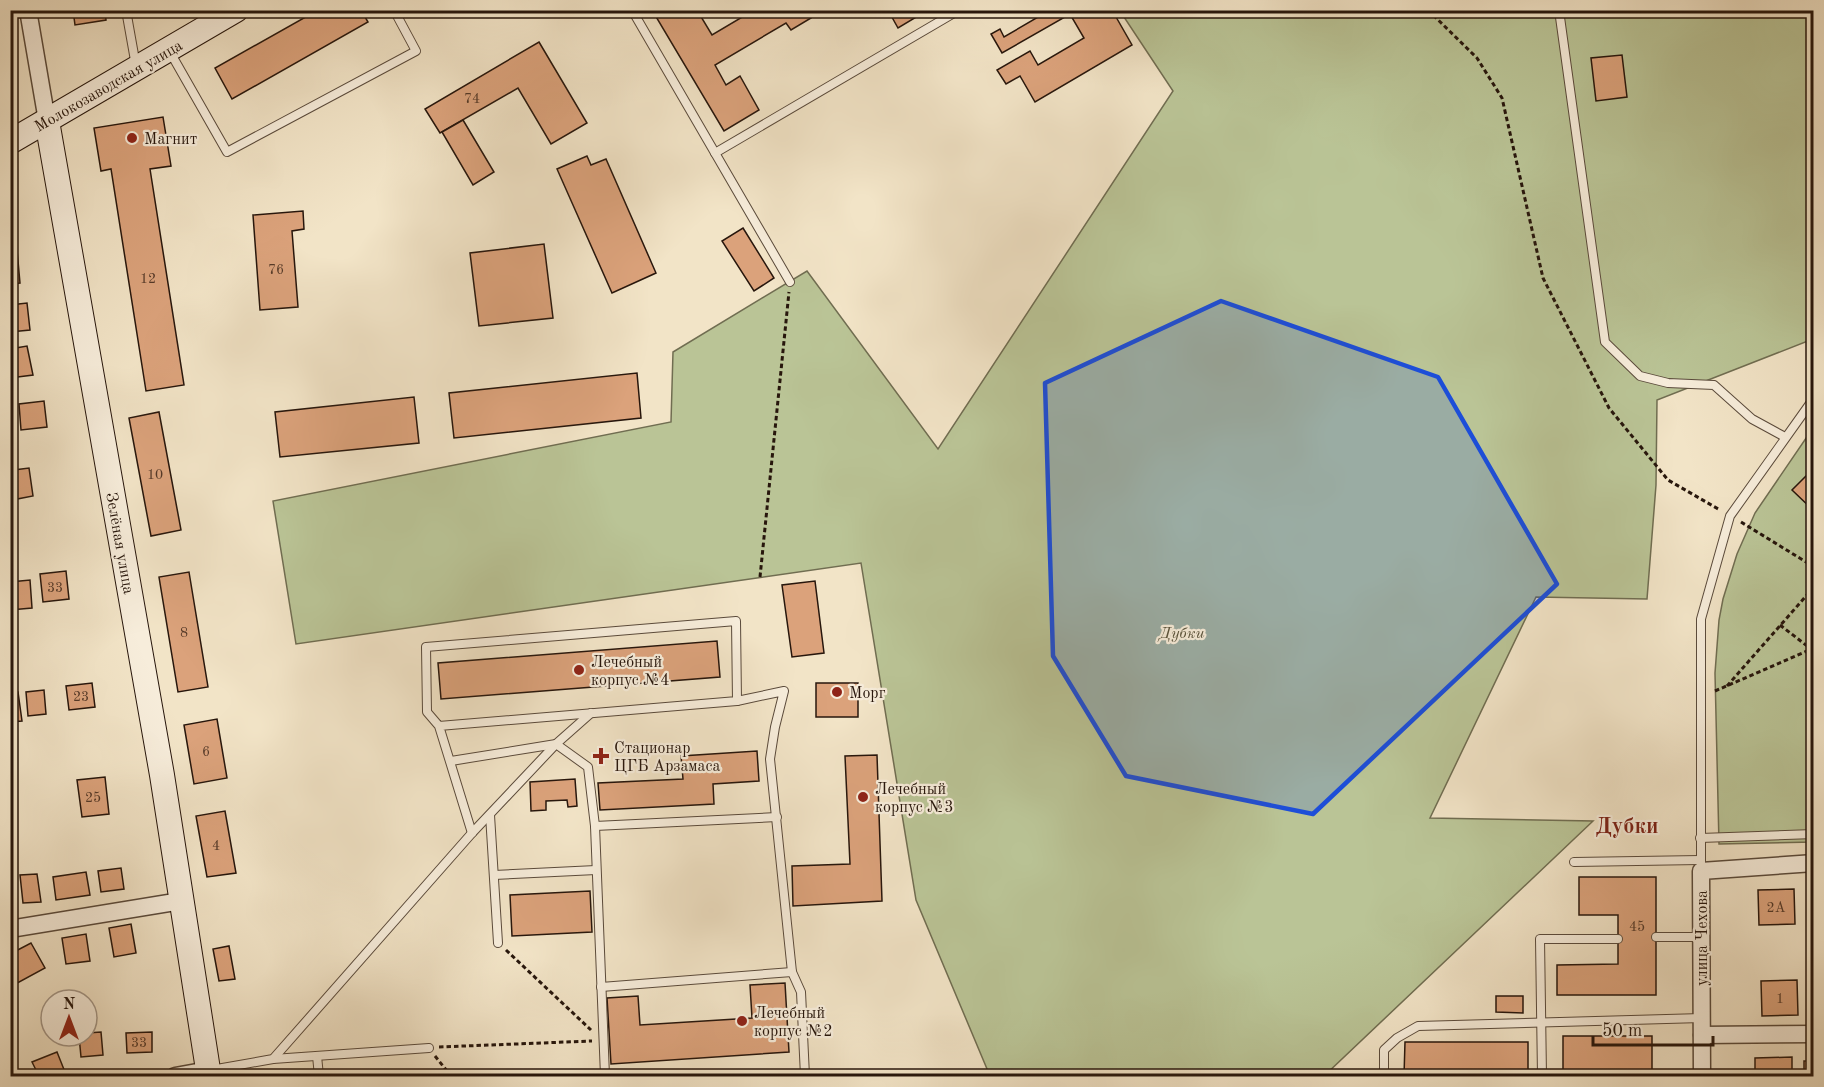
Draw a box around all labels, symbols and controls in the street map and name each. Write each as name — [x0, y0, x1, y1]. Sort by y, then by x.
street label: Молокозаводская улица — [32, 38, 186, 136]
house number: 74 — [464, 92, 480, 106]
marker: Магнит — [125, 131, 139, 145]
place label: Магнит — [144, 132, 197, 148]
house number: 76 — [268, 263, 284, 277]
house number: 12 — [140, 272, 156, 286]
house number: 10 — [147, 468, 163, 482]
street label: Зелёная улица — [102, 491, 136, 596]
house number: 33 — [47, 581, 63, 595]
house number: 8 — [180, 626, 188, 640]
park label: Дубки — [1157, 626, 1205, 642]
place label: Лечебный корпус №4 — [591, 655, 670, 689]
marker: Лечебный корпус №4 — [572, 663, 586, 677]
marker: Морг — [830, 685, 844, 699]
place label: Морг — [849, 686, 886, 702]
house number: 23 — [73, 690, 89, 704]
place label: Стационар ЦГБ Арзамаса — [614, 741, 720, 775]
house number: 6 — [202, 745, 210, 759]
marker: Стационар ЦГБ Арзамаса — [592, 747, 610, 765]
place label: Лечебный корпус №3 — [875, 782, 954, 816]
marker: Лечебный корпус №3 — [856, 790, 870, 804]
house number: 25 — [85, 791, 101, 805]
district label: Дубки — [1595, 816, 1659, 838]
house number: 4 — [212, 839, 220, 853]
street label: улица Чехова — [1695, 890, 1711, 986]
house number: 2А — [1767, 901, 1786, 915]
house number: 45 — [1629, 920, 1645, 934]
north arrow — [39, 988, 99, 1048]
house number: 1 — [1776, 992, 1784, 1006]
text: N — [63, 997, 76, 1013]
place label: Лечебный корпус №2 — [754, 1006, 833, 1040]
scale bar — [1593, 1009, 1713, 1047]
marker: Лечебный корпус №2 — [735, 1014, 749, 1028]
text: 50 m — [1602, 1022, 1642, 1040]
house number: 33 — [131, 1036, 147, 1050]

